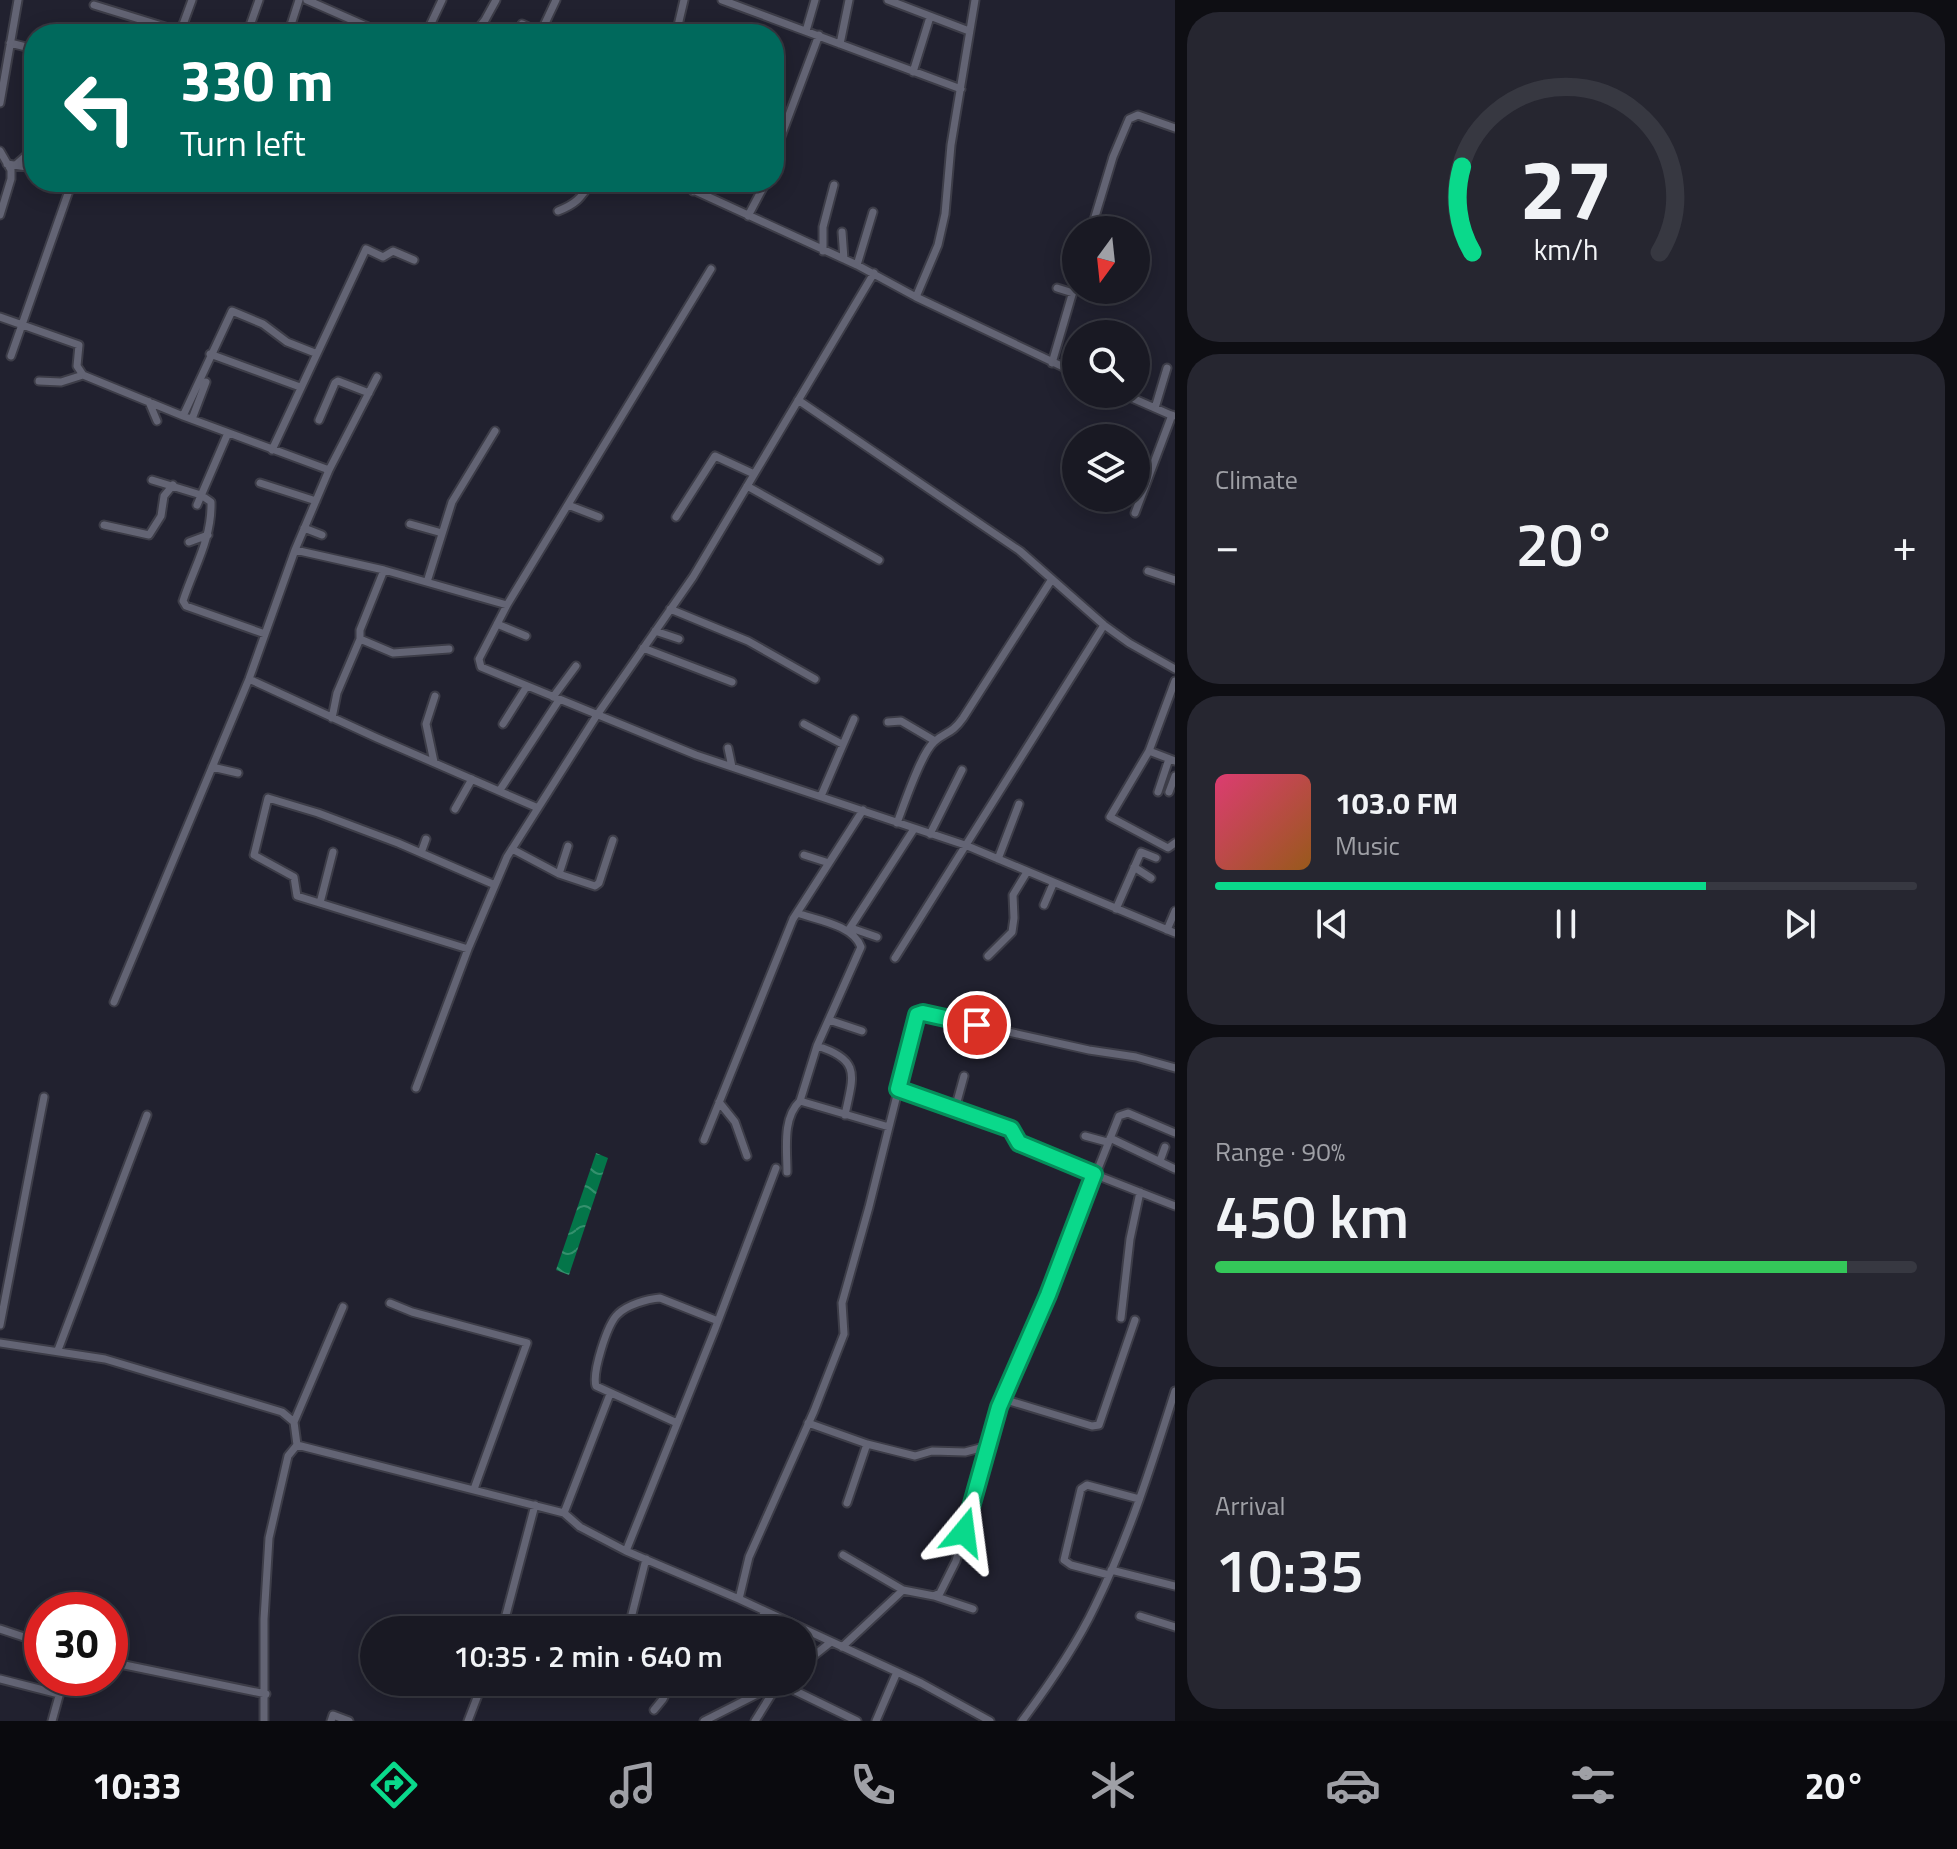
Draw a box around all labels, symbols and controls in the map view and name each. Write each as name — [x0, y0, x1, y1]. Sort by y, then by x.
text: 330 m — [180, 38, 333, 123]
icon: left — [48, 56, 152, 160]
text: Turn left — [180, 115, 306, 170]
text: 27 — [1519, 124, 1613, 250]
north arrow — [1062, 216, 1150, 304]
map controls — [1062, 216, 1150, 512]
text: km/h — [1534, 228, 1598, 271]
button: search — [1062, 320, 1150, 408]
button: layers — [1062, 424, 1150, 512]
text: Climate — [1215, 460, 1298, 499]
text: 20° — [1516, 498, 1616, 589]
text: − — [1215, 511, 1240, 578]
text: + — [1892, 511, 1917, 578]
text: 103.0 FM — [1335, 780, 1458, 826]
text: Music — [1335, 826, 1400, 865]
icon: previous — [1310, 902, 1354, 946]
icon: pause — [1544, 902, 1588, 946]
icon: next — [1778, 902, 1822, 946]
pin — [943, 991, 1011, 1059]
icon: arrive — [955, 1003, 999, 1047]
text: Range · 90% — [1215, 1132, 1345, 1171]
text: 450 km — [1215, 1170, 1409, 1261]
text: Arrival — [1215, 1486, 1286, 1525]
position arrow — [922, 1490, 1006, 1574]
text: 10:35 — [1215, 1524, 1364, 1615]
speed limit sign: 30 — [24, 1592, 128, 1696]
text: 10:35 · 2 min · 640 m — [453, 1633, 723, 1679]
icon: directions — [366, 1757, 422, 1813]
icon: music — [605, 1757, 661, 1813]
icon: phone — [845, 1757, 901, 1813]
icon: climate — [1085, 1757, 1141, 1813]
icon: car — [1325, 1757, 1381, 1813]
icon: filters — [1565, 1757, 1621, 1813]
text: 10:33 — [92, 1758, 182, 1813]
text: 20° — [1805, 1758, 1865, 1813]

